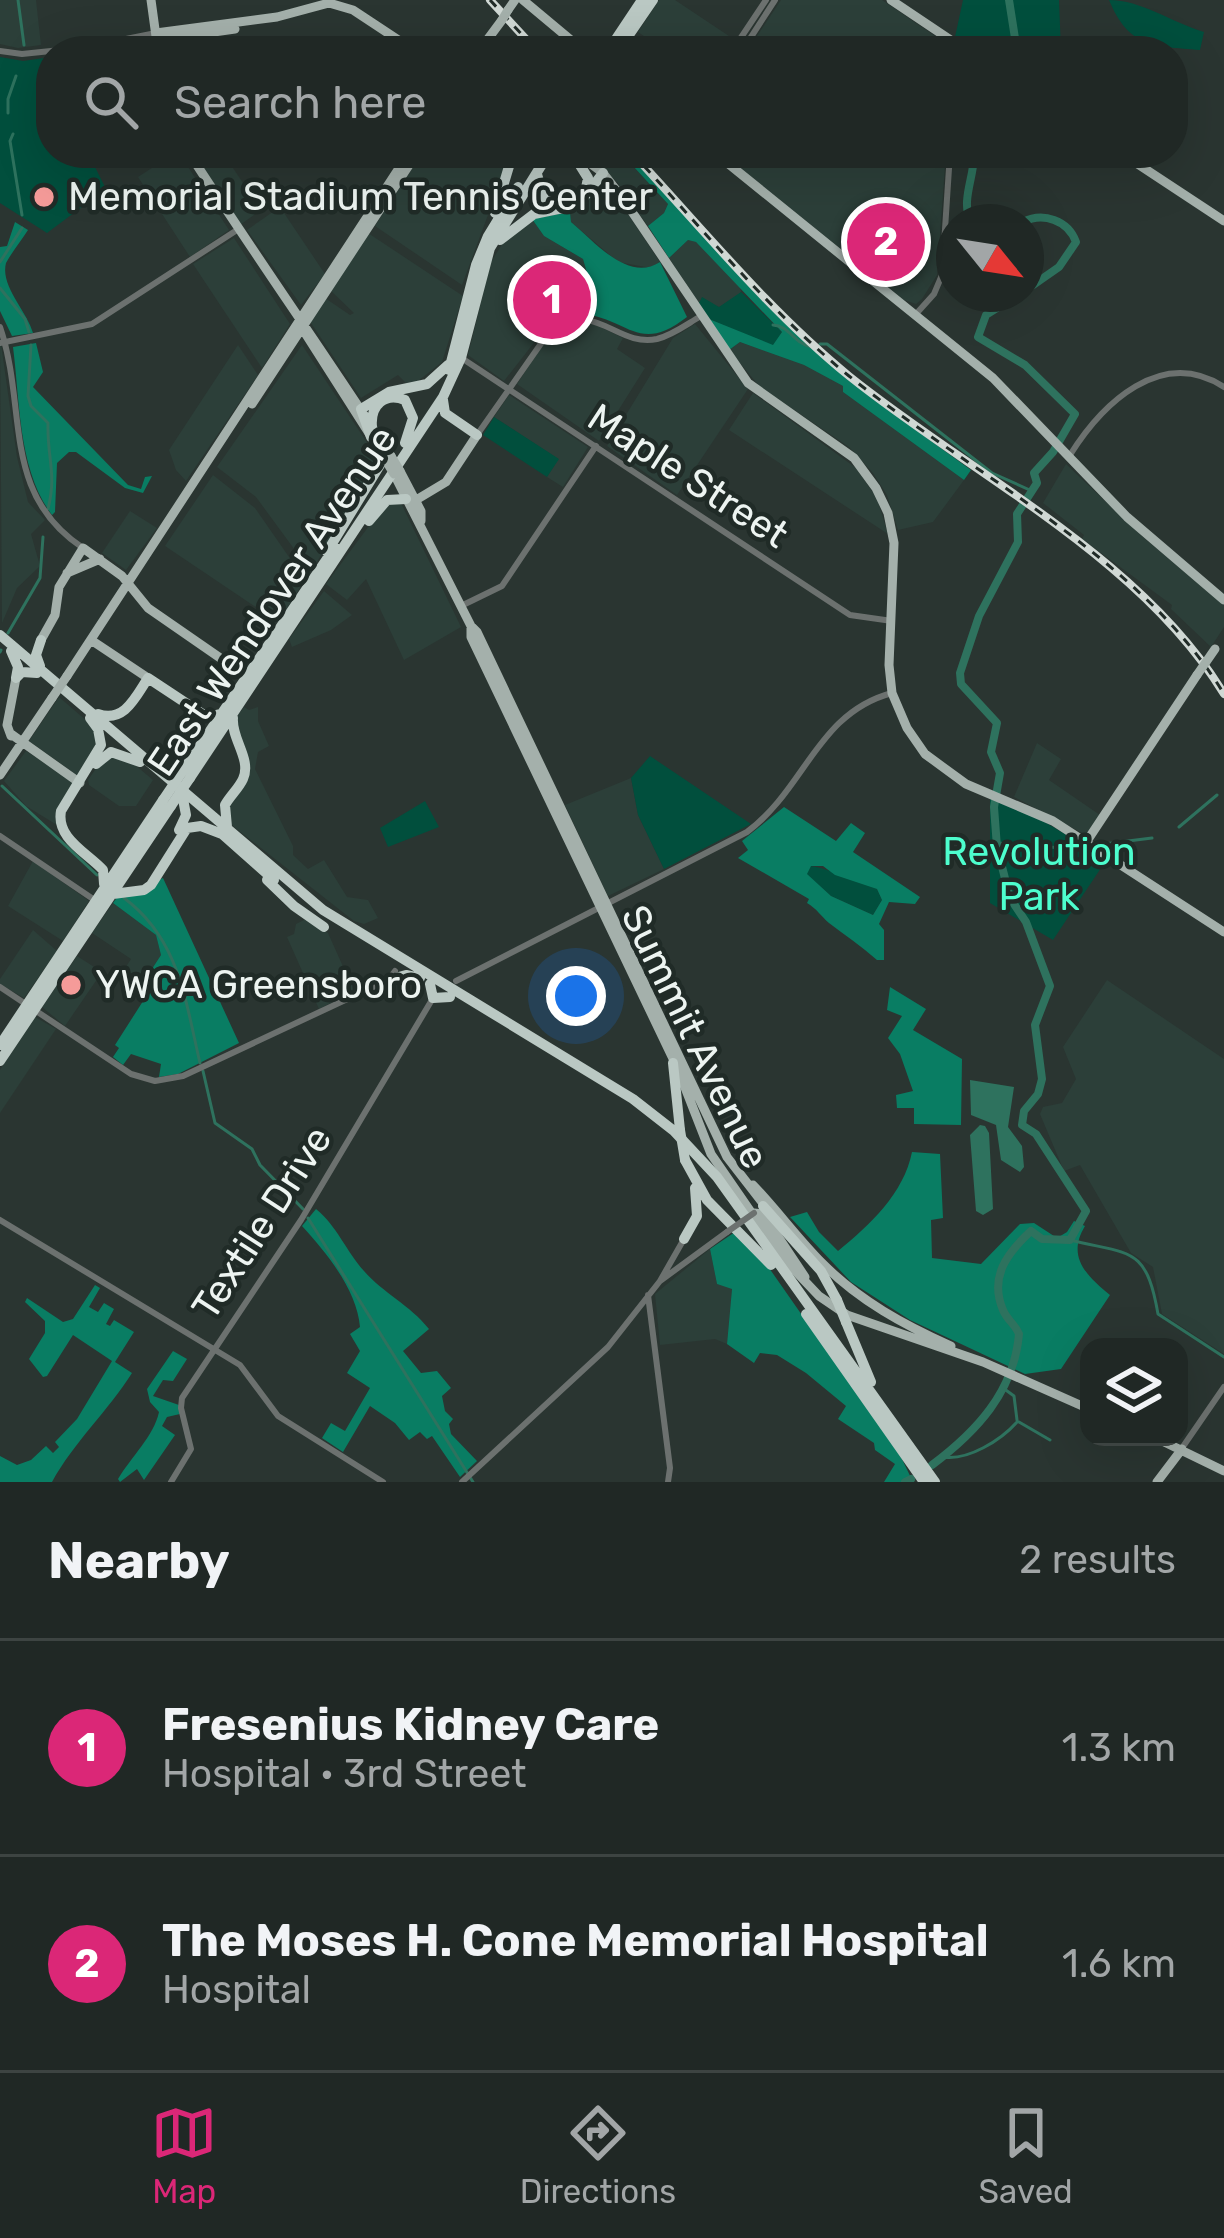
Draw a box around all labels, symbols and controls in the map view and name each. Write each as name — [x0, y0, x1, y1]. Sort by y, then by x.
search box — [36, 36, 1188, 168]
icon: search — [78, 69, 144, 135]
text: Search here — [174, 76, 426, 129]
place label: Memorial Stadium Tennis Center — [68, 174, 653, 220]
marker: Memorial Stadium Tennis Center — [31, 184, 57, 210]
pin: 2 — [847, 197, 925, 287]
north arrow — [936, 204, 1044, 312]
pin: 1 — [513, 255, 591, 345]
street label: Maple Street — [579, 394, 797, 558]
street label: East Wendover Avenue — [138, 417, 406, 785]
park label: Revolution Park — [942, 829, 1136, 920]
street label: Summit Avenue — [611, 898, 779, 1176]
place label: YWCA Greensboro — [95, 962, 422, 1008]
your location — [546, 966, 606, 1026]
marker: YWCA Greensboro — [58, 972, 84, 998]
street label: Textile Drive — [183, 1118, 341, 1328]
map controls — [1080, 1338, 1188, 1446]
button: layers — [1080, 1338, 1188, 1446]
text: Nearby — [48, 1530, 230, 1591]
text: 2 results — [1019, 1537, 1176, 1583]
text: Fresenius Kidney Care — [162, 1698, 659, 1751]
text: 1 — [77, 1725, 97, 1771]
text: 1.3 km — [1062, 1725, 1176, 1771]
text: Hospital · 3rd Street — [162, 1751, 526, 1797]
text: The Moses H. Cone Memorial Hospital — [162, 1914, 989, 1967]
text: 2 — [74, 1941, 100, 1987]
text: 1.6 km — [1062, 1941, 1176, 1987]
text: Hospital — [162, 1967, 311, 2013]
tab: Map — [151, 2100, 217, 2211]
tab: Directions — [520, 2100, 676, 2211]
tab: Saved — [979, 2100, 1073, 2211]

